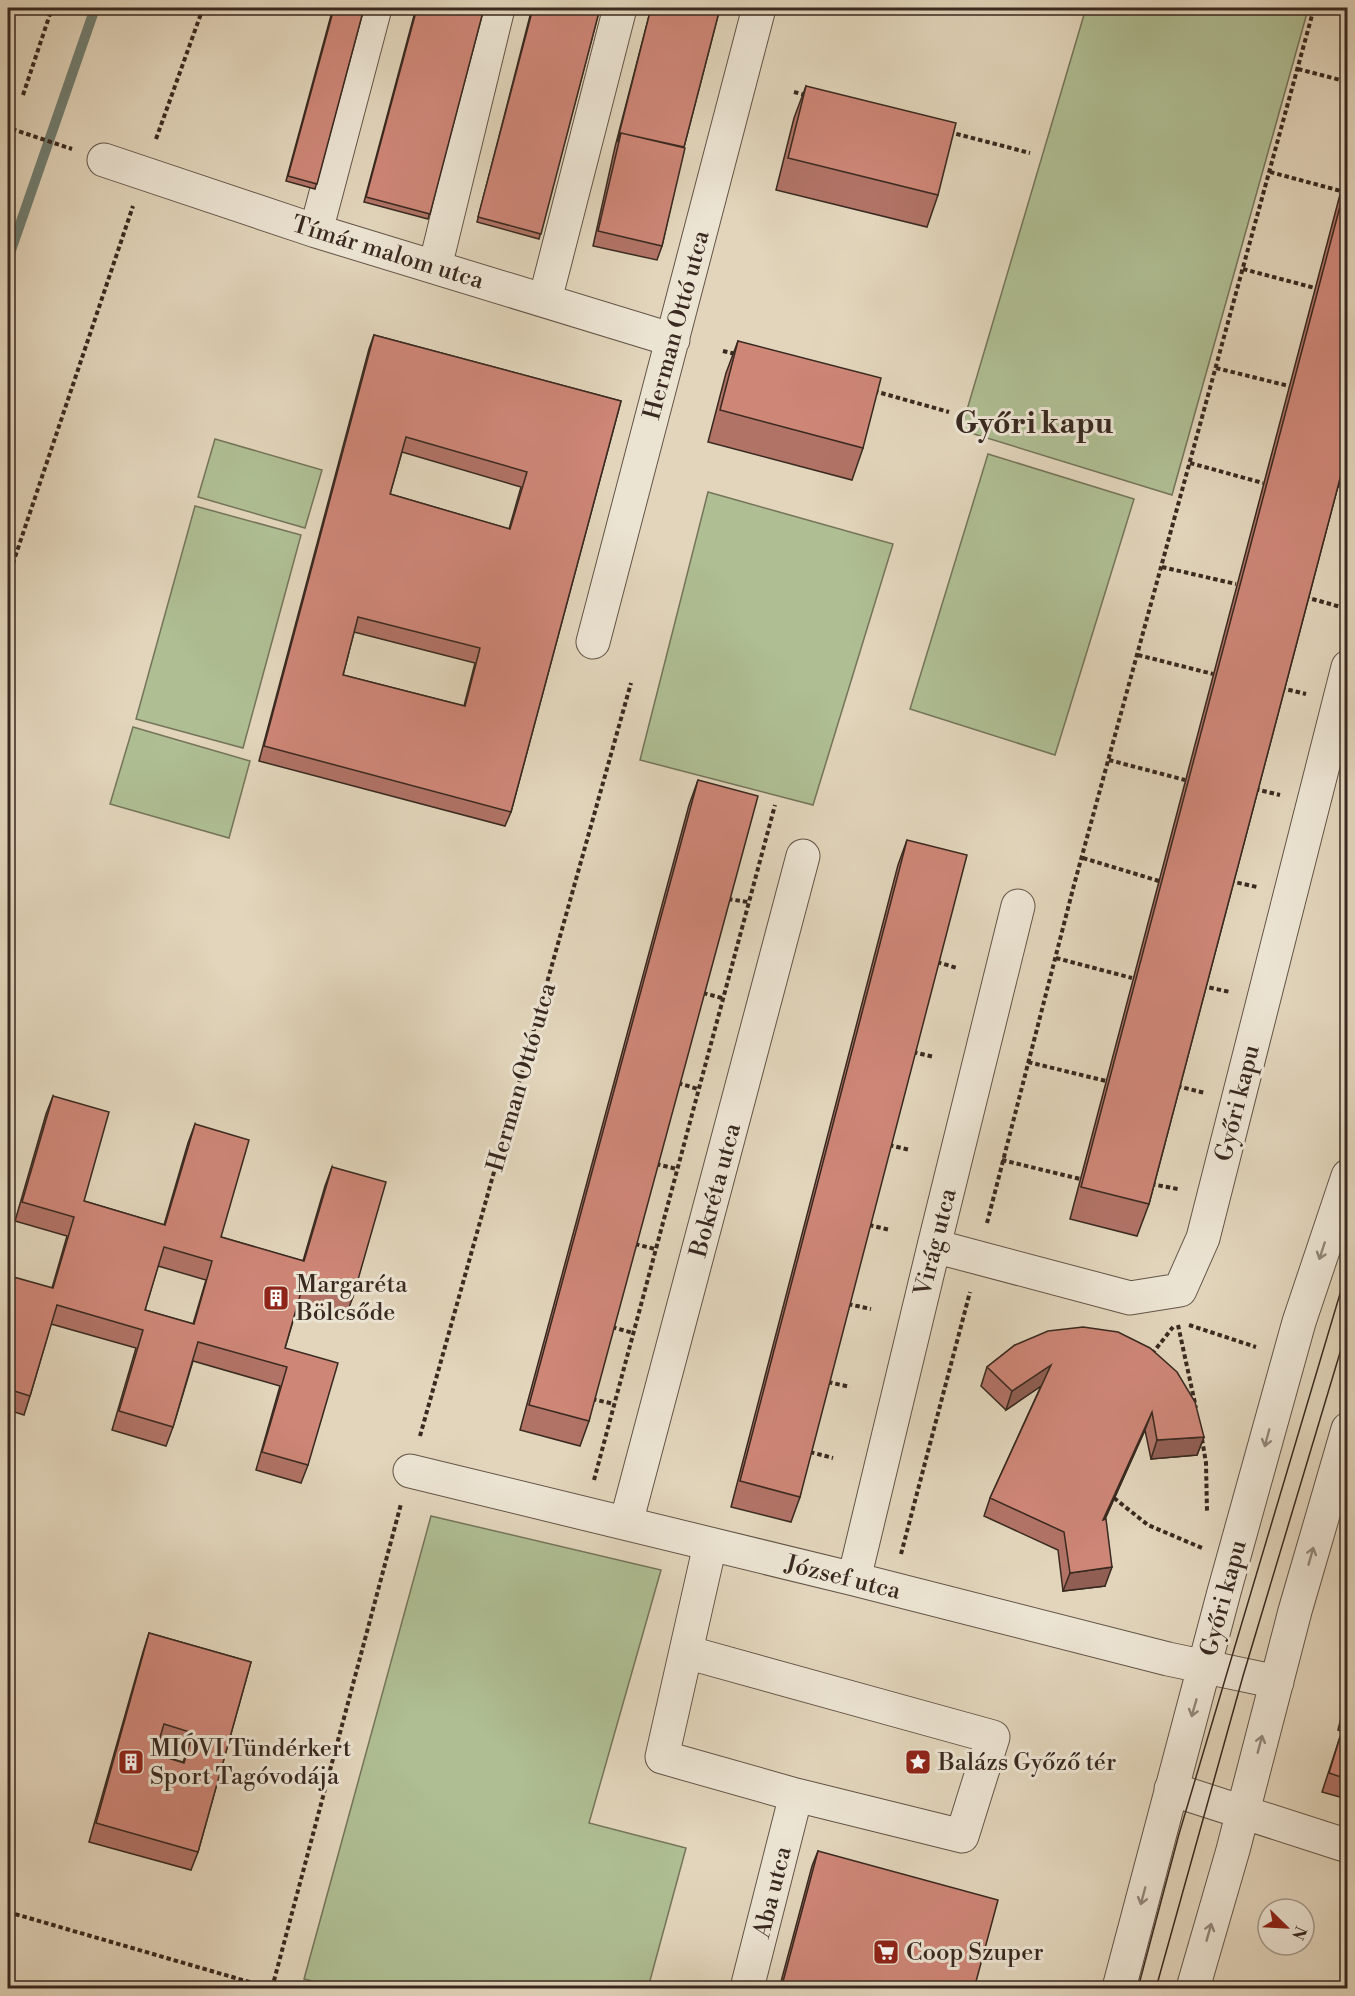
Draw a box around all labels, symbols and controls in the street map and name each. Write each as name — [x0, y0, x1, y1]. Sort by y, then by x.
street label: Tímár malom utca — [288, 210, 488, 297]
street label: Herman Ottó utca — [637, 227, 717, 423]
district label: Győri kapu — [955, 405, 1114, 443]
street label: Herman Ottó utca — [481, 979, 563, 1175]
street label: Győri kapu — [1209, 1042, 1267, 1165]
street label: Bokréta utca — [683, 1119, 748, 1261]
street label: Virág utca — [908, 1185, 964, 1300]
one-way arrow — [1316, 1241, 1327, 1260]
place label: Margaréta Bölcsőde — [295, 1270, 408, 1328]
building icon: Margaréta Bölcsőde — [261, 1283, 291, 1313]
one-way arrow — [1260, 1428, 1272, 1447]
street label: Győri kapu — [1194, 1537, 1254, 1660]
one-way arrow — [1306, 1547, 1317, 1566]
street label: József utca — [781, 1549, 904, 1607]
one-way arrow — [1188, 1698, 1199, 1717]
place label: MIÓVI Tündérkert Sport Tagóvodája — [150, 1732, 352, 1792]
one-way arrow — [1255, 1735, 1267, 1754]
building icon: MIÓVI Tündérkert Sport Tagóvodája — [116, 1747, 146, 1777]
place icon: Balázs Győző tér — [903, 1747, 933, 1777]
place label: Balázs Győző tér — [937, 1748, 1116, 1778]
street label: Aba utca — [747, 1843, 799, 1942]
one-way arrow — [1137, 1886, 1149, 1905]
north arrow — [1256, 1897, 1316, 1957]
one-way arrow — [1204, 1923, 1215, 1942]
text: N — [1287, 1923, 1310, 1943]
supermarket icon: Coop Szuper — [871, 1937, 901, 1967]
place label: Coop Szuper — [906, 1938, 1044, 1968]

